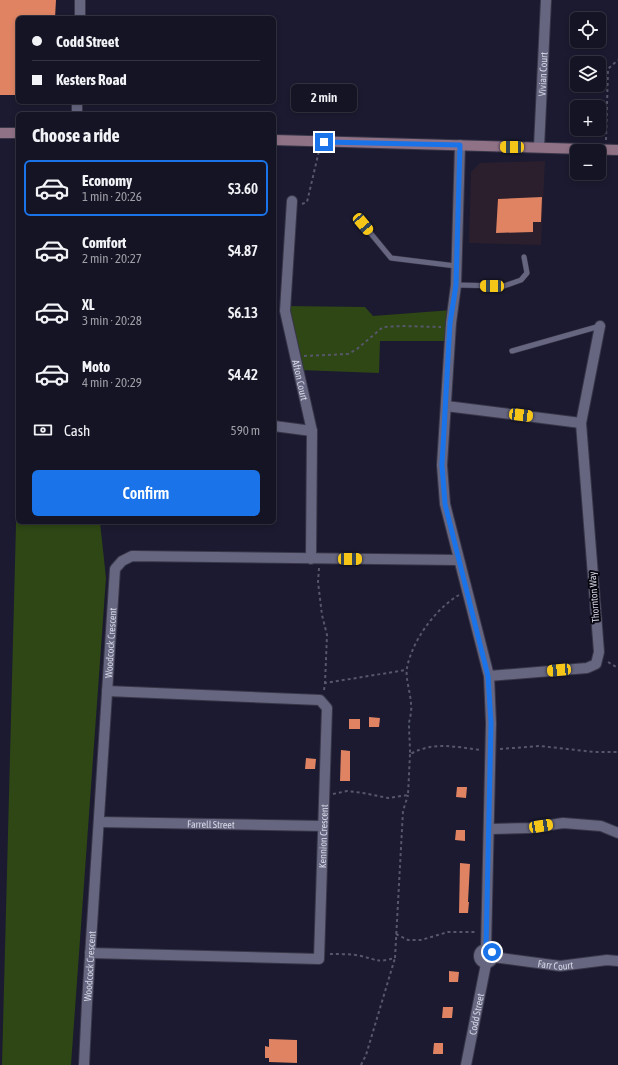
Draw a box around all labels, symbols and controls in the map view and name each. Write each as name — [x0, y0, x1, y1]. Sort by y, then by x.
map controls — [570, 12, 606, 180]
button: locate — [570, 12, 606, 48]
text: Codd Street — [56, 33, 119, 50]
street label: Vivian Court — [536, 52, 549, 96]
button: layers — [570, 56, 606, 92]
text: Kesters Road — [56, 71, 127, 88]
callout: 2 min — [291, 84, 357, 112]
text: 2 min — [311, 90, 337, 105]
button: + — [570, 100, 606, 136]
text: Choose a ride — [32, 125, 120, 146]
route end — [315, 133, 333, 151]
car — [500, 141, 524, 153]
button: − — [570, 144, 606, 180]
icon: car — [34, 170, 70, 206]
text: Economy — [82, 172, 132, 189]
text: $3.60 — [228, 180, 258, 197]
text: 1 min · 20:26 — [82, 189, 142, 204]
car — [351, 211, 375, 237]
icon: car — [34, 232, 70, 268]
text: Comfort — [82, 234, 126, 251]
text: $4.87 — [228, 242, 258, 259]
text: 2 min · 20:27 — [82, 251, 142, 266]
car — [480, 280, 504, 292]
icon: car — [34, 294, 70, 330]
text: XL — [82, 296, 95, 313]
text: $6.13 — [228, 304, 258, 321]
text: 3 min · 20:28 — [82, 313, 142, 328]
icon: car — [34, 356, 70, 392]
text: Moto — [82, 358, 110, 375]
street label: Afton Court — [291, 359, 310, 401]
text: $4.42 — [228, 366, 258, 383]
text: 4 min · 20:29 — [82, 375, 142, 390]
car — [508, 408, 534, 422]
icon: cash — [32, 419, 54, 441]
text: Cash — [64, 422, 90, 439]
text: 590 m — [231, 423, 260, 438]
button: Confirm — [32, 470, 260, 516]
car — [338, 553, 362, 565]
street label: Thornton Way — [587, 571, 601, 623]
street label: Woodcock Crescent — [102, 607, 118, 678]
car — [547, 663, 571, 677]
street label: Kennion Crescent — [316, 804, 329, 868]
street label: Farrell Street — [187, 818, 235, 830]
car — [528, 818, 554, 834]
street label: Woodcock Crescent — [82, 930, 97, 1002]
route start — [483, 943, 501, 961]
street label: Farr Court — [537, 958, 574, 972]
street label: Codd Street — [467, 992, 486, 1036]

